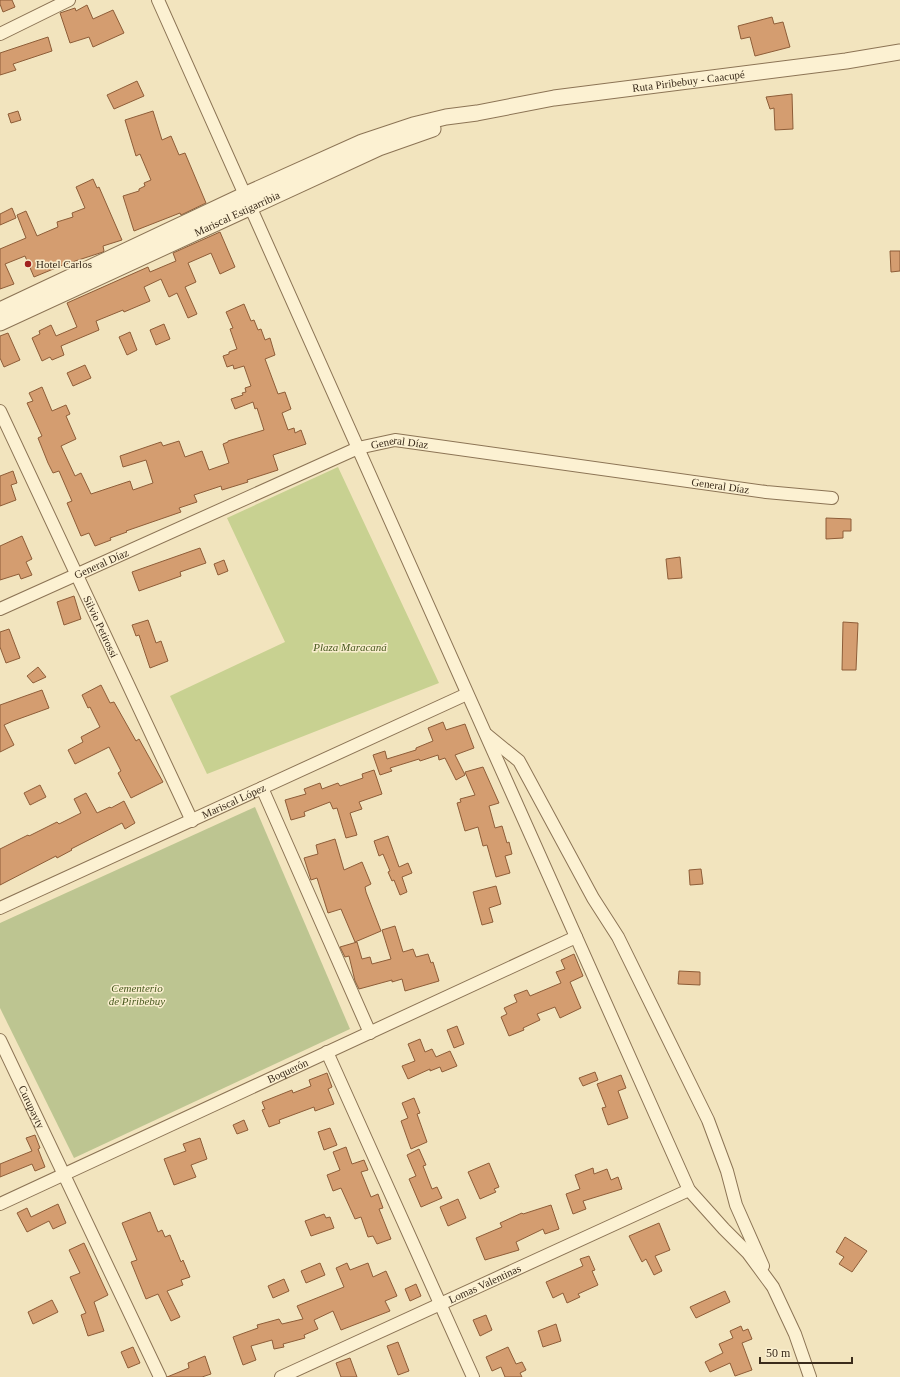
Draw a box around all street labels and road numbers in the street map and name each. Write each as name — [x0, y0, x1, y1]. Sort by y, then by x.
street label: Ruta Piribebuy - Caacupé — [631, 68, 746, 94]
street label: Mariscal Estigarribia — [192, 189, 282, 238]
street label: General Díaz — [370, 434, 429, 451]
street label: General Díaz — [691, 476, 750, 496]
street label: General Díaz — [72, 546, 130, 581]
street label: Silvio Petirossi — [81, 594, 121, 659]
street label: Mariscal López — [200, 781, 268, 821]
street label: Boquerón — [265, 1056, 310, 1085]
street label: Curupayty — [16, 1083, 47, 1131]
street label: Lomas Valentinas — [446, 1262, 523, 1305]

